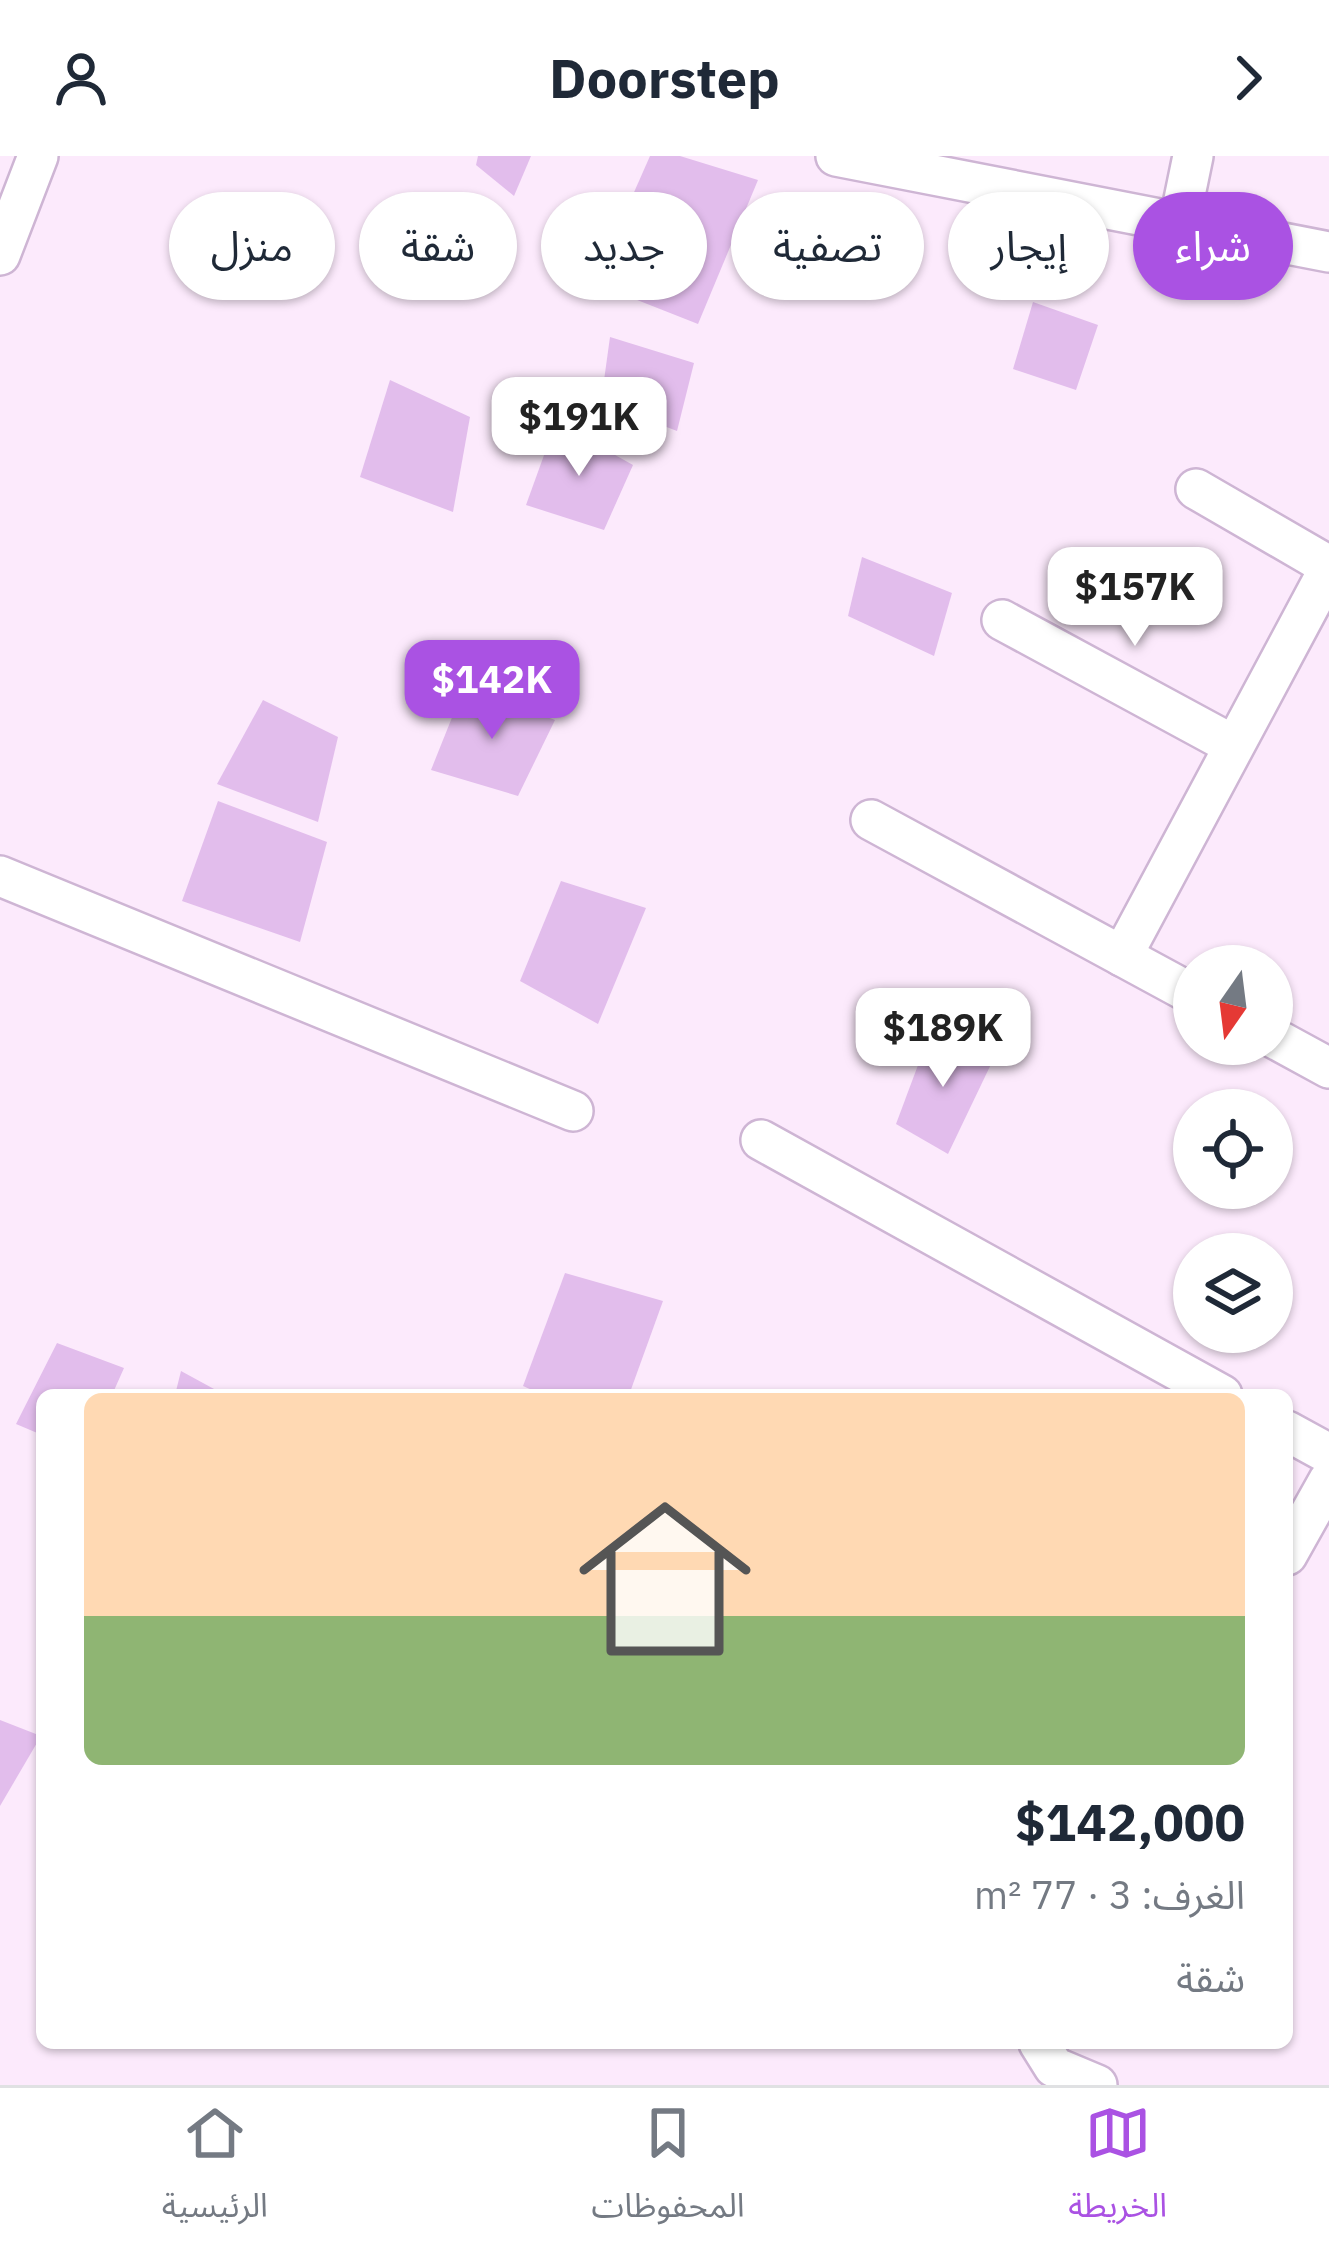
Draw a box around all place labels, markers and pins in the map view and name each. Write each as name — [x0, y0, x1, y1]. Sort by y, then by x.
pin: $191K — [495, 377, 663, 479]
pin: $157K — [1051, 547, 1219, 649]
pin: $142K — [408, 640, 576, 742]
pin: $189K — [859, 988, 1027, 1090]

